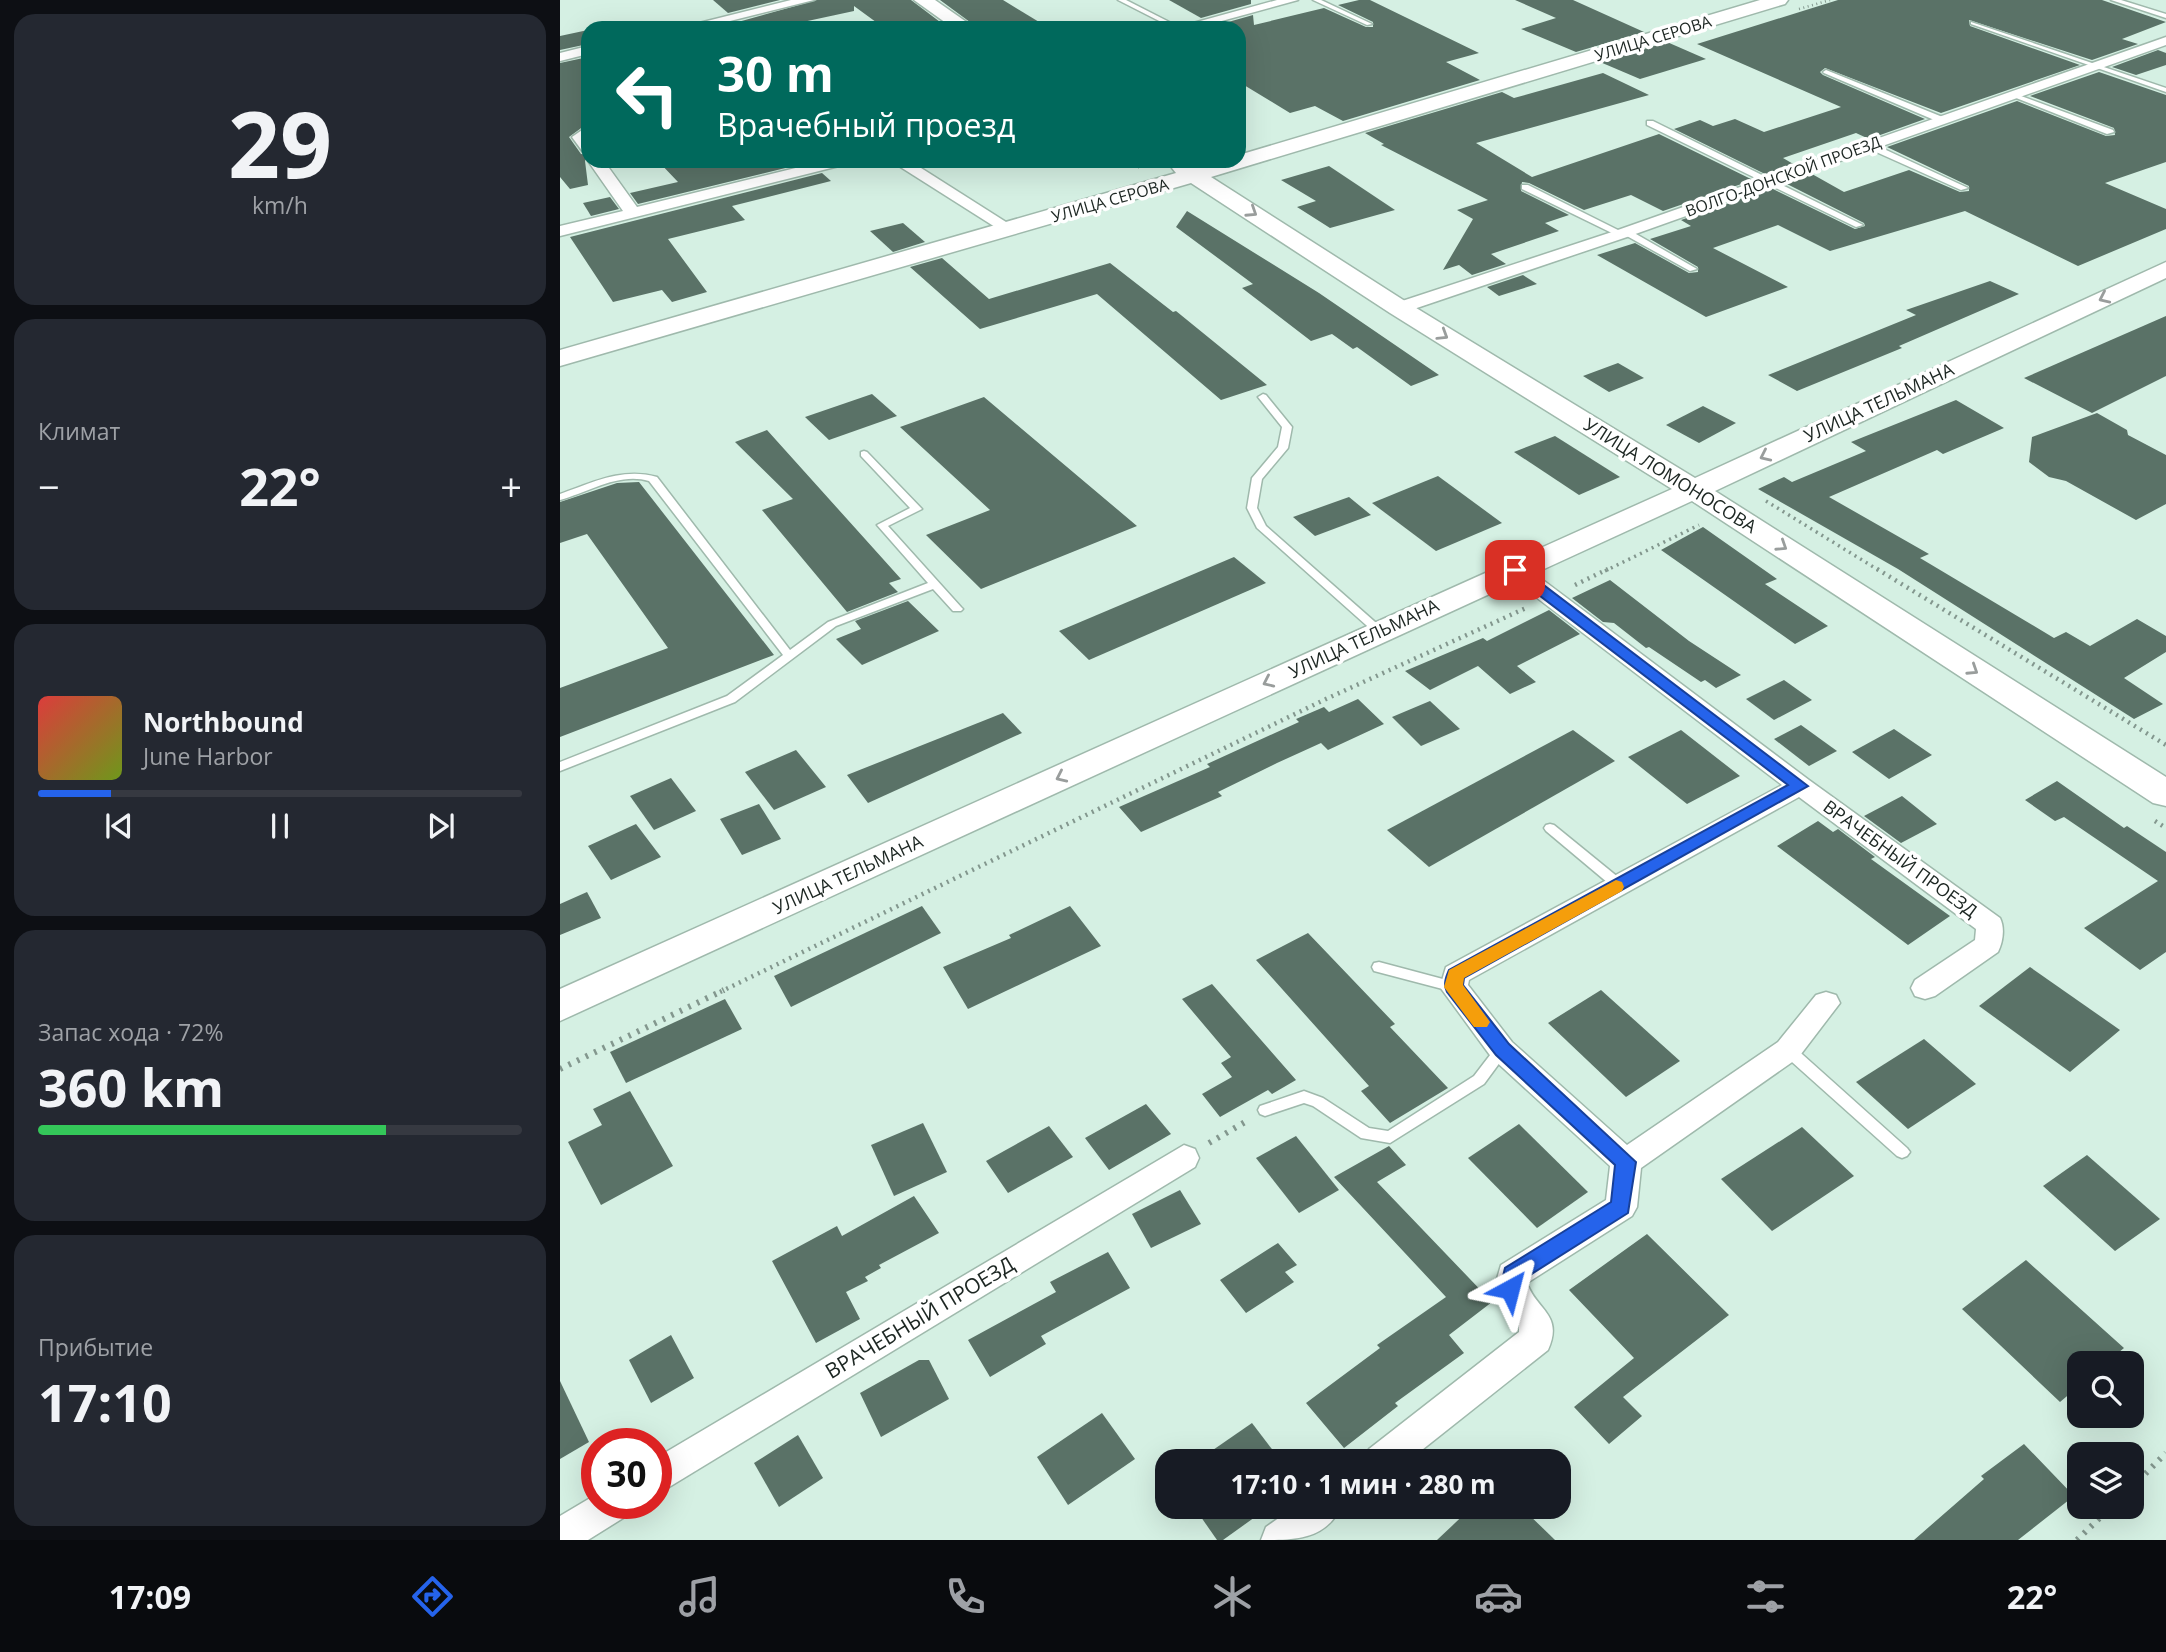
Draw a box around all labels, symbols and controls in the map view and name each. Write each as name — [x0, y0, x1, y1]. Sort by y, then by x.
street label: УЛИЦА СЕРОВА — [1592, 10, 1715, 66]
text: 30 m — [717, 40, 834, 106]
icon: left — [602, 49, 693, 140]
text: 29 — [228, 81, 332, 205]
text: Врачебный проезд — [717, 103, 1015, 146]
street label: ВОЛГО-ДОНСКОЙ ПРОЕЗД — [1682, 130, 1884, 222]
street label: УЛИЦА СЕРОВА — [1049, 173, 1172, 227]
text: km/h — [252, 189, 308, 221]
one-way arrow — [1244, 204, 1257, 216]
one-way arrow — [2099, 289, 2111, 303]
one-way arrow — [1436, 327, 1449, 340]
street label: УЛИЦА ТЕЛЬМАНА — [1800, 357, 1958, 447]
street label: УЛИЦА ЛОМОНОСОВА — [1580, 412, 1762, 538]
text: Климат — [38, 415, 120, 447]
one-way arrow — [1760, 448, 1772, 462]
text: 22° — [239, 450, 321, 521]
text: − — [38, 460, 60, 512]
text: + — [500, 460, 522, 512]
one-way arrow — [1774, 538, 1787, 551]
pin — [1485, 540, 1545, 600]
icon: arrive — [1496, 551, 1534, 589]
street label: УЛИЦА ТЕЛЬМАНА — [1285, 593, 1443, 683]
one-way arrow — [1965, 661, 1978, 674]
one-way arrow — [1263, 674, 1275, 688]
text: Northbound — [143, 704, 304, 740]
text: June Harbor — [143, 740, 273, 772]
one-way arrow — [1056, 769, 1068, 783]
street label: ВРАЧЕБНЫЙ ПРОЕЗД — [1819, 794, 1982, 922]
icon: previous — [100, 807, 138, 845]
icon: pause — [261, 807, 299, 845]
icon: next — [422, 807, 460, 845]
street label: УЛИЦА ТЕЛЬМАНА — [769, 829, 927, 919]
text: Запас хода · 72% — [38, 1016, 223, 1048]
text: 360 km — [38, 1051, 224, 1122]
street label: ВРАЧЕБНЫЙ ПРОЕЗД — [820, 1250, 1019, 1385]
position arrow — [1473, 1252, 1547, 1326]
text: Прибытие — [38, 1331, 153, 1363]
map controls — [2067, 1351, 2144, 1519]
button: search — [2067, 1351, 2144, 1428]
text: 17:10 — [38, 1366, 172, 1437]
speed limit sign: 30 — [581, 1428, 672, 1519]
button: layers — [2067, 1442, 2144, 1519]
text: 17:10 · 1 мин · 280 m — [1230, 1466, 1496, 1502]
icon: directions — [408, 1572, 457, 1621]
icon: music — [675, 1572, 724, 1621]
icon: phone — [941, 1572, 990, 1621]
icon: climate — [1208, 1572, 1257, 1621]
icon: car — [1474, 1572, 1523, 1621]
icon: filters — [1741, 1572, 1790, 1621]
text: 17:09 — [109, 1575, 191, 1618]
text: 22° — [2007, 1575, 2057, 1618]

